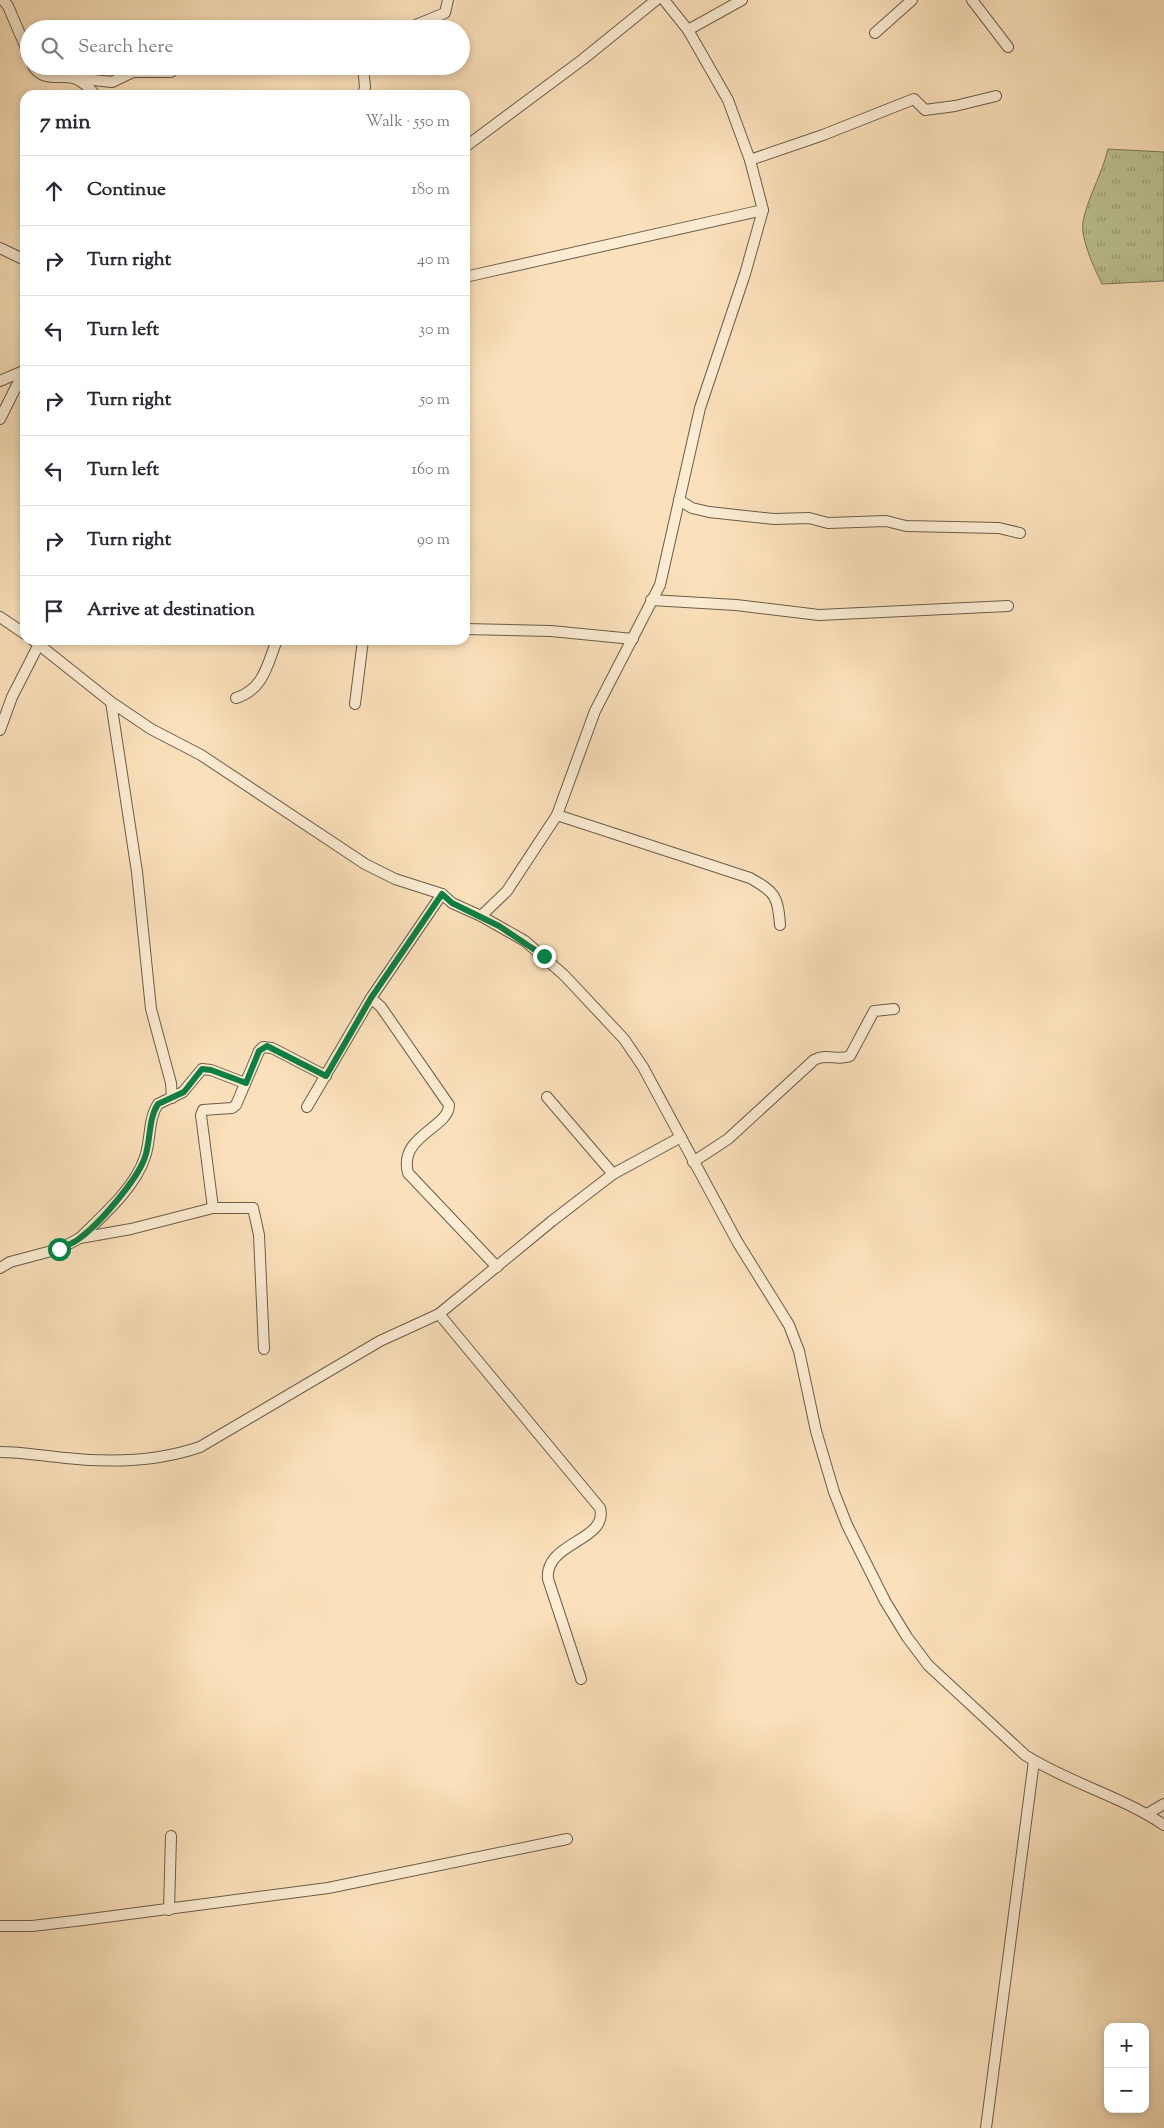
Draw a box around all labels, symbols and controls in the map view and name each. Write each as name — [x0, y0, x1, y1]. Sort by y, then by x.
search box — [20, 20, 470, 75]
icon: search — [38, 34, 66, 62]
text: Search here — [78, 34, 173, 61]
text: 7 min — [40, 108, 91, 138]
text: Walk · 550 m — [365, 111, 450, 134]
icon: ahead — [40, 177, 68, 205]
text: Continue — [87, 177, 166, 204]
text: 180 m — [411, 179, 450, 202]
icon: right — [40, 247, 68, 275]
text: Turn right — [87, 247, 171, 274]
text: 40 m — [417, 249, 450, 272]
icon: left — [40, 317, 68, 345]
text: Turn left — [87, 317, 159, 344]
text: 30 m — [419, 319, 450, 342]
icon: right — [40, 387, 68, 415]
text: Turn right — [87, 387, 171, 414]
text: 50 m — [419, 389, 450, 412]
icon: left — [40, 457, 68, 485]
text: Turn left — [87, 457, 159, 484]
text: 160 m — [412, 459, 450, 482]
icon: right — [40, 527, 68, 555]
text: Turn right — [87, 527, 171, 554]
text: 90 m — [417, 529, 450, 552]
icon: arrive — [40, 597, 68, 625]
text: Arrive at destination — [87, 597, 255, 624]
route end — [533, 945, 556, 968]
route start — [48, 1238, 71, 1261]
map controls — [1104, 2023, 1149, 2113]
button: + — [1104, 2023, 1149, 2068]
button: − — [1104, 2068, 1149, 2113]

